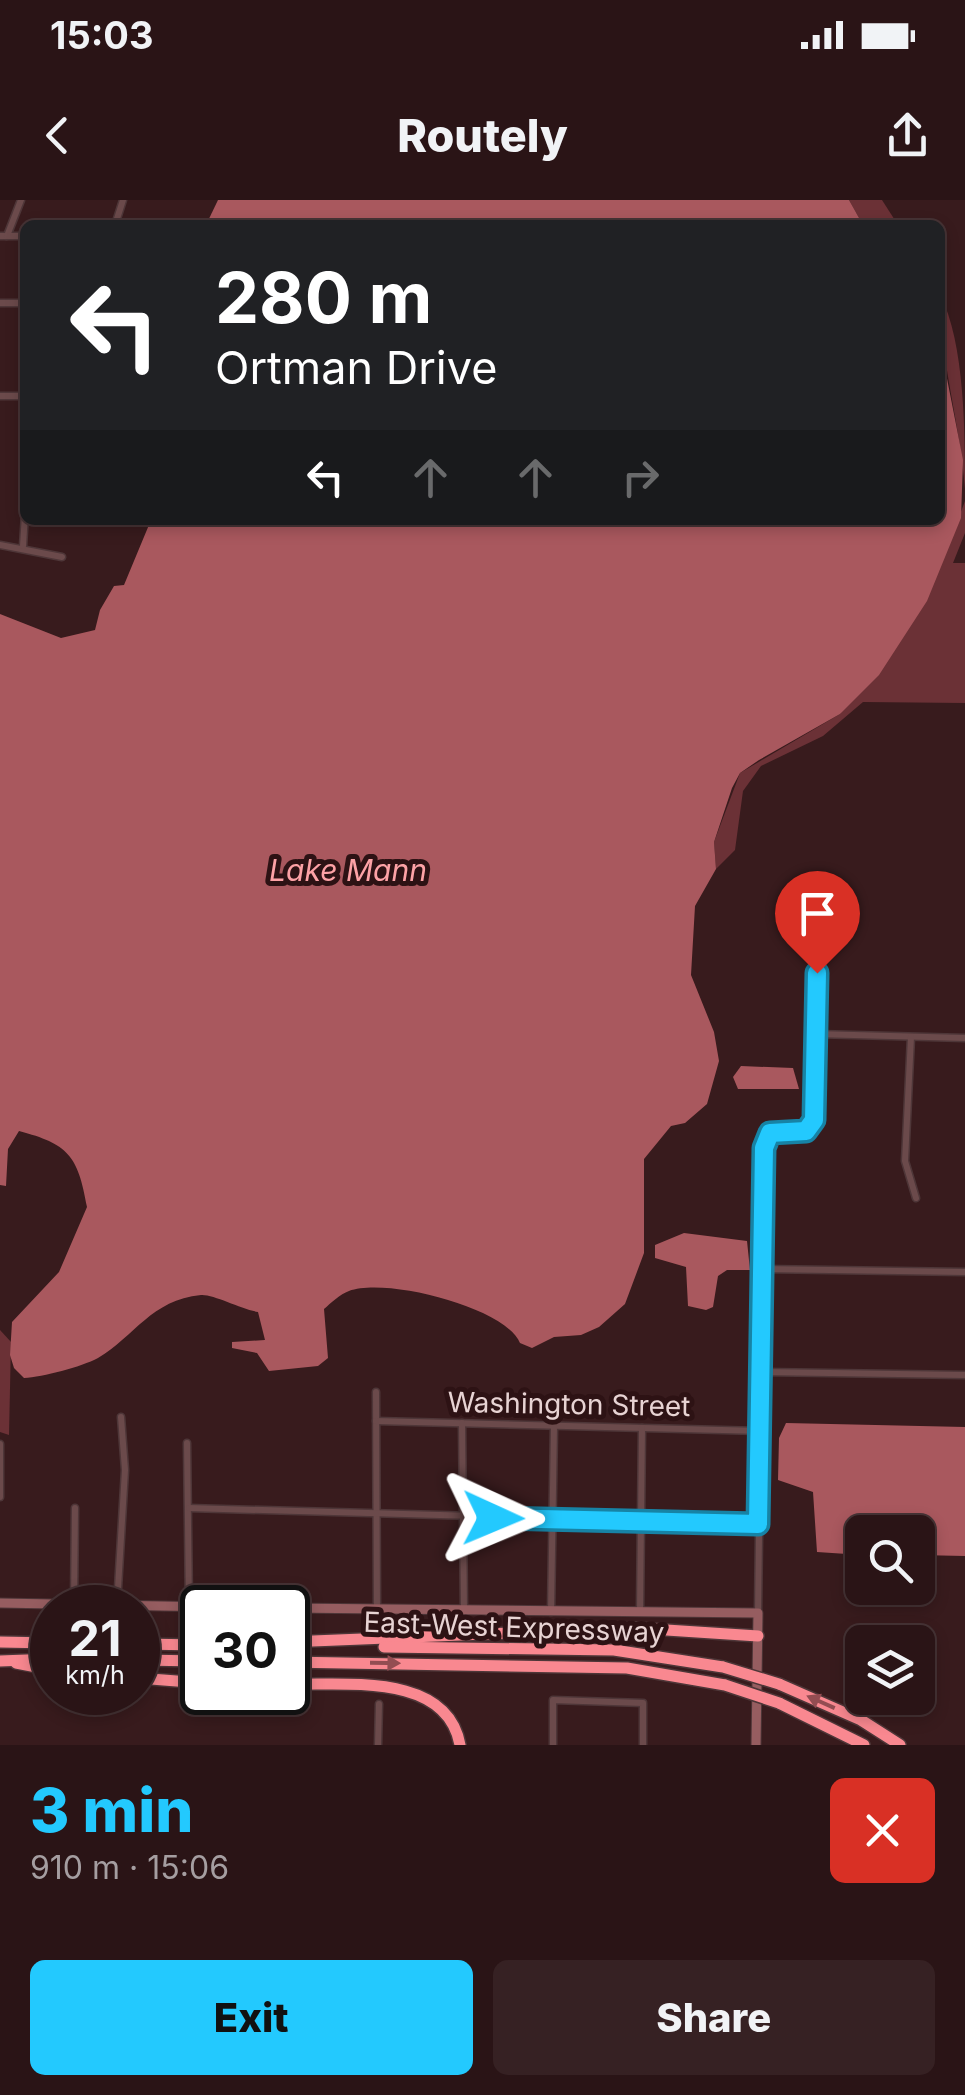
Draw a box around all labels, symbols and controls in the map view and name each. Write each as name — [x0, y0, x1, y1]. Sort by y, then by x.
text: 15:03 — [50, 12, 154, 58]
icon: back — [30, 108, 85, 163]
text: Routely — [397, 108, 568, 163]
icon: share — [880, 108, 935, 163]
text: 280 m — [215, 255, 432, 340]
icon: left — [50, 260, 180, 390]
text: Ortman Drive — [215, 340, 497, 395]
icon: left — [298, 450, 353, 505]
icon: ahead — [403, 450, 458, 505]
icon: ahead — [508, 450, 563, 505]
icon: right — [613, 450, 668, 505]
water label: Lake Mann — [269, 852, 427, 888]
pin — [775, 871, 860, 974]
icon: arrive — [790, 886, 845, 941]
street label: Washington Street — [447, 1385, 691, 1423]
position arrow — [441, 1466, 545, 1570]
map controls — [845, 1515, 935, 1715]
button: search — [845, 1515, 935, 1605]
speed limit sign: 30 — [180, 1585, 310, 1715]
street label: East-West Expressway — [363, 1605, 665, 1649]
text: 21 — [68, 1608, 122, 1668]
button: layers — [845, 1625, 935, 1715]
one-way arrow — [369, 1655, 401, 1671]
text: km/h — [65, 1660, 125, 1690]
one-way arrow — [806, 1694, 836, 1710]
text: 3 min — [30, 1774, 193, 1846]
button: close — [830, 1778, 935, 1883]
text: 910 m · 15:06 — [30, 1848, 229, 1887]
button: Exit — [30, 1960, 473, 2075]
button: Share — [493, 1960, 935, 2075]

